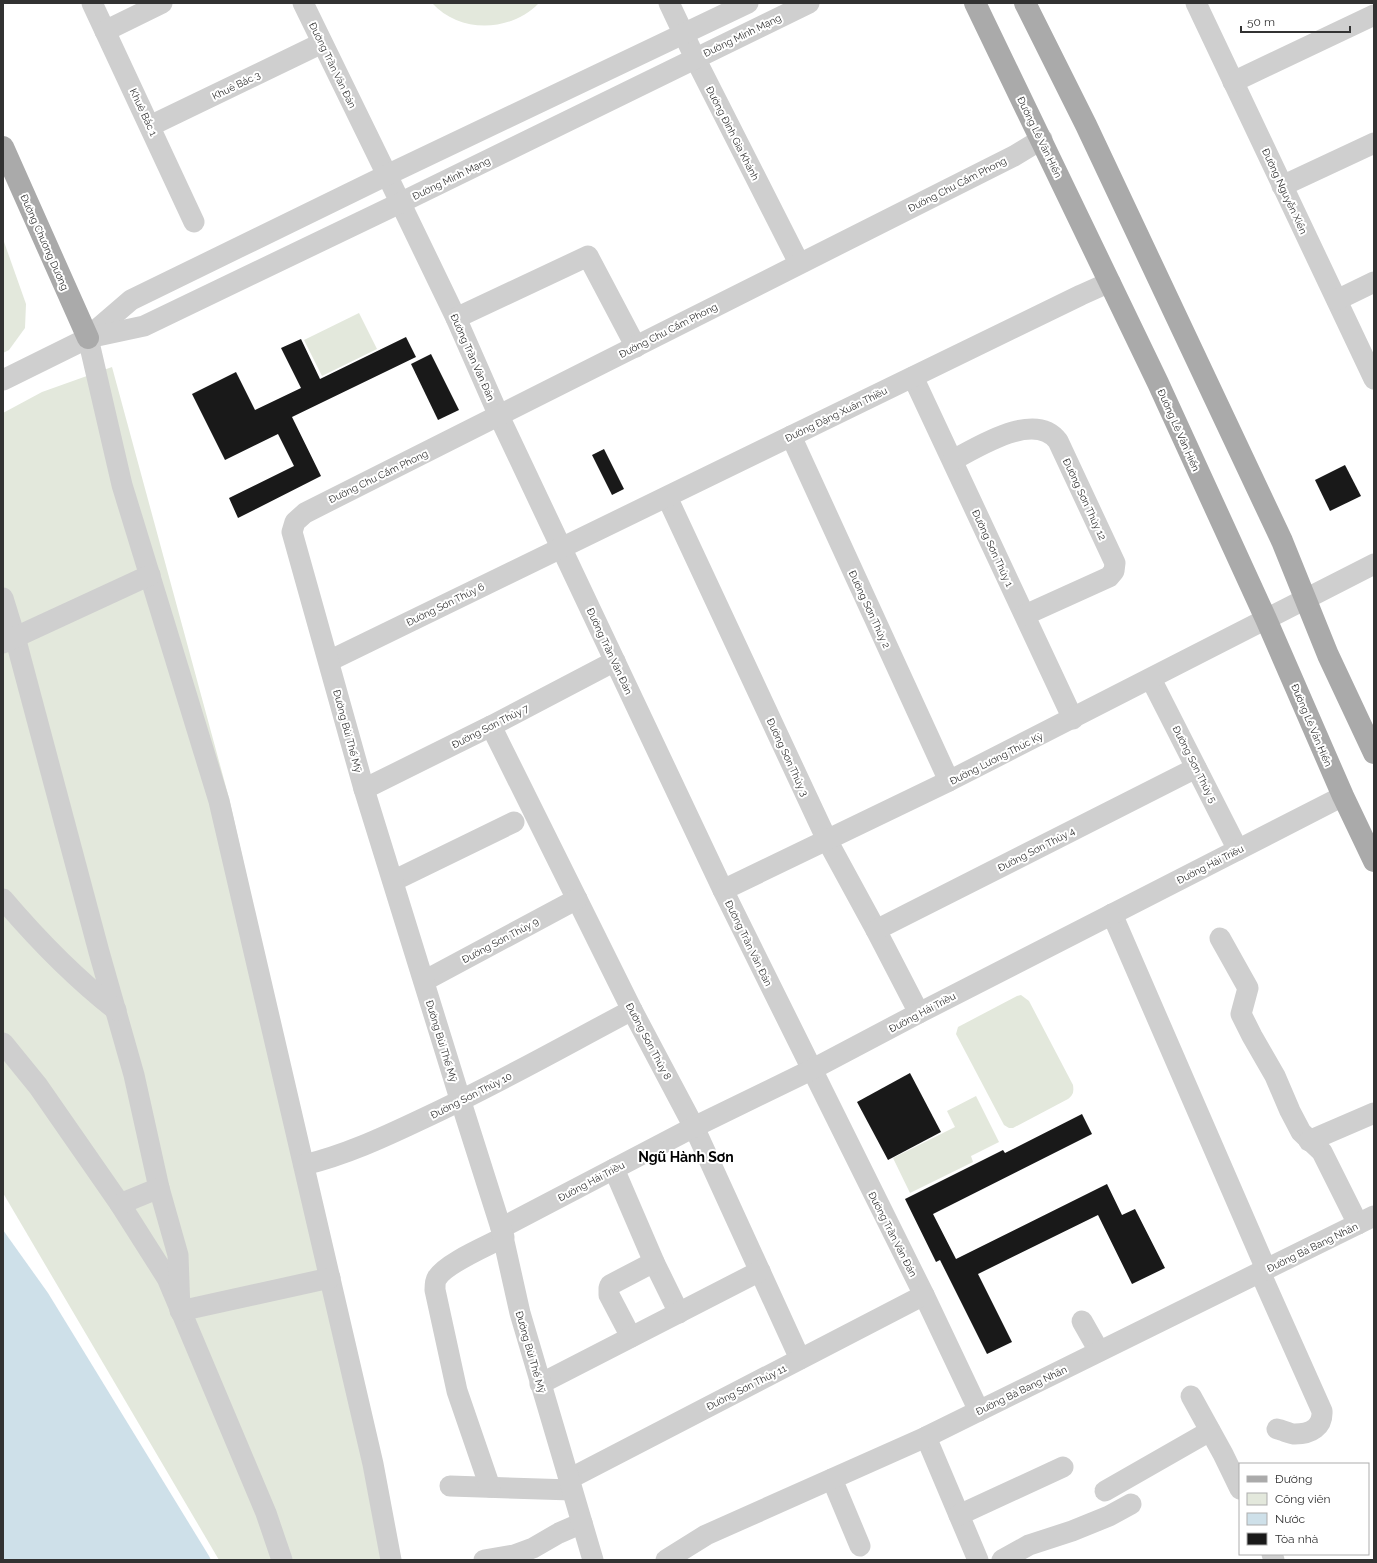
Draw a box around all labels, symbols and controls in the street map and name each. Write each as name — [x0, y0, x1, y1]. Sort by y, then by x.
scale bar — [1241, 8, 1350, 34]
street label: Đường Minh Mạng — [702, 12, 783, 59]
text: 50 m — [1247, 15, 1275, 29]
street label: Đường Trần Văn Đán — [307, 21, 358, 110]
street label: Khuê Bắc 3 — [210, 69, 262, 102]
street label: Đường Đinh Gia Khánh — [704, 84, 761, 182]
street label: Khuê Bắc 1 — [128, 87, 160, 138]
street label: Đường Lê Văn Hiến — [1015, 95, 1064, 180]
street label: Đường Nguyễn Xiển — [1260, 147, 1309, 236]
street label: Đường Minh Mạng — [411, 155, 492, 202]
street label: Đường Chu Cẩm Phong — [906, 155, 1008, 214]
street label: Đường Chương Dương — [18, 193, 71, 292]
street label: Đường Chu Cẩm Phong — [617, 301, 719, 360]
street label: Đường Trần Văn Đán — [448, 312, 497, 403]
street label: Đường Đặng Xuân Thiều — [783, 385, 889, 444]
street label: Đường Lê Văn Hiến — [1155, 387, 1202, 473]
street label: Đường Chu Cẩm Phong — [327, 448, 430, 505]
street label: Đường Sơn Thủy 12 — [1061, 457, 1108, 542]
street label: Đường Sơn Thủy 1 — [970, 508, 1016, 589]
street label: Đường Sơn Thủy 2 — [847, 569, 892, 650]
street label: Đường Sơn Thủy 6 — [404, 581, 486, 628]
street label: Đường Trần Văn Đán — [585, 606, 634, 696]
street label: Đường Lê Văn Hiến — [1289, 682, 1334, 768]
street label: Đường Bùi Thế Mỹ — [331, 689, 364, 774]
street label: Đường Sơn Thủy 7 — [450, 702, 531, 751]
street label: Đường Sơn Thủy 3 — [765, 717, 810, 798]
street label: Đường Sơn Thủy 5 — [1170, 724, 1219, 805]
street label: Đường Lương Thúc Kỳ — [948, 730, 1045, 787]
street label: Đường Sơn Thủy 4 — [996, 825, 1077, 874]
street label: Đường Hải Triều — [1175, 843, 1246, 886]
street label: Đường Trần Văn Đán — [723, 899, 774, 988]
street label: Đường Sơn Thủy 9 — [460, 916, 541, 965]
street label: Đường Hải Triều — [887, 990, 957, 1035]
street label: Đường Bùi Thế Mỹ — [424, 999, 459, 1084]
street label: Đường Sơn Thủy 8 — [624, 1001, 673, 1082]
street label: Đường Sơn Thủy 10 — [429, 1070, 514, 1121]
district label: Ngũ Hành Sơn — [638, 1149, 734, 1165]
street label: Đường Hải Triều — [556, 1159, 626, 1204]
street label: Đường Trần Văn Đán — [866, 1190, 919, 1279]
street label: Đường Bà Bang Nhãn — [1265, 1221, 1360, 1274]
street label: Đường Bùi Thế Mỹ — [513, 1310, 548, 1395]
street label: Đường Sơn Thủy 11 — [705, 1362, 789, 1412]
street label: Đường Bà Bang Nhãn — [974, 1364, 1069, 1417]
legend — [1239, 1463, 1369, 1555]
text: Đường — [1275, 1472, 1312, 1486]
text: Công viên — [1275, 1492, 1331, 1506]
text: Nước — [1275, 1512, 1306, 1526]
text: Tòa nhà — [1275, 1532, 1318, 1546]

